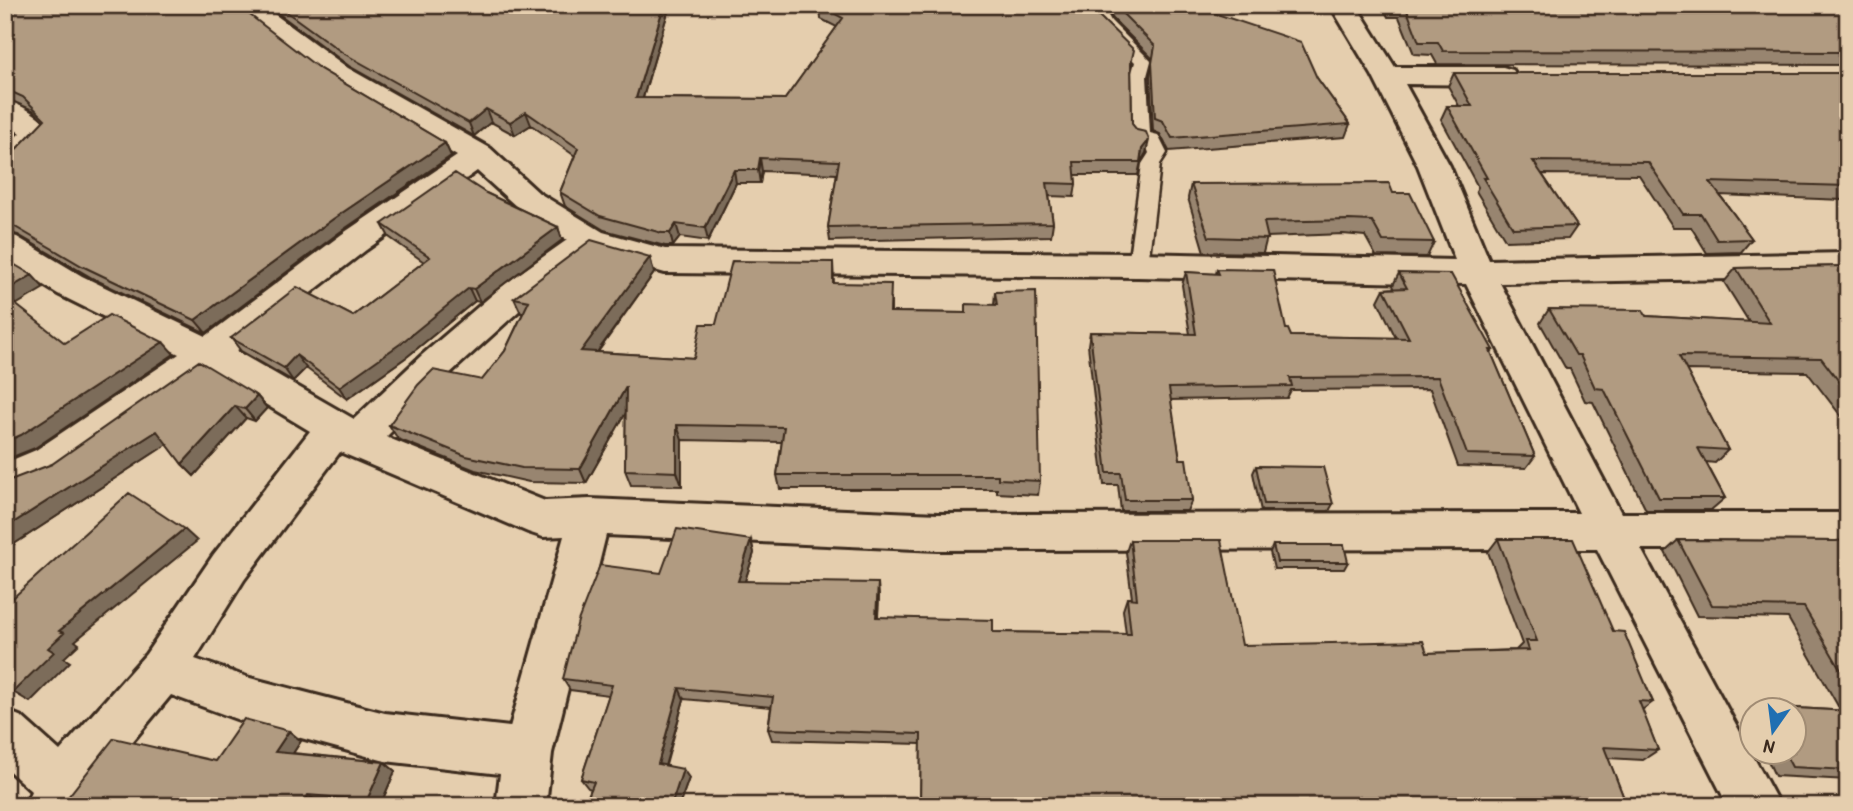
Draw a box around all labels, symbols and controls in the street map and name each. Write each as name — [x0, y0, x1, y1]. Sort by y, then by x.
north arrow — [1738, 696, 1808, 766]
text: N — [1761, 734, 1777, 761]

